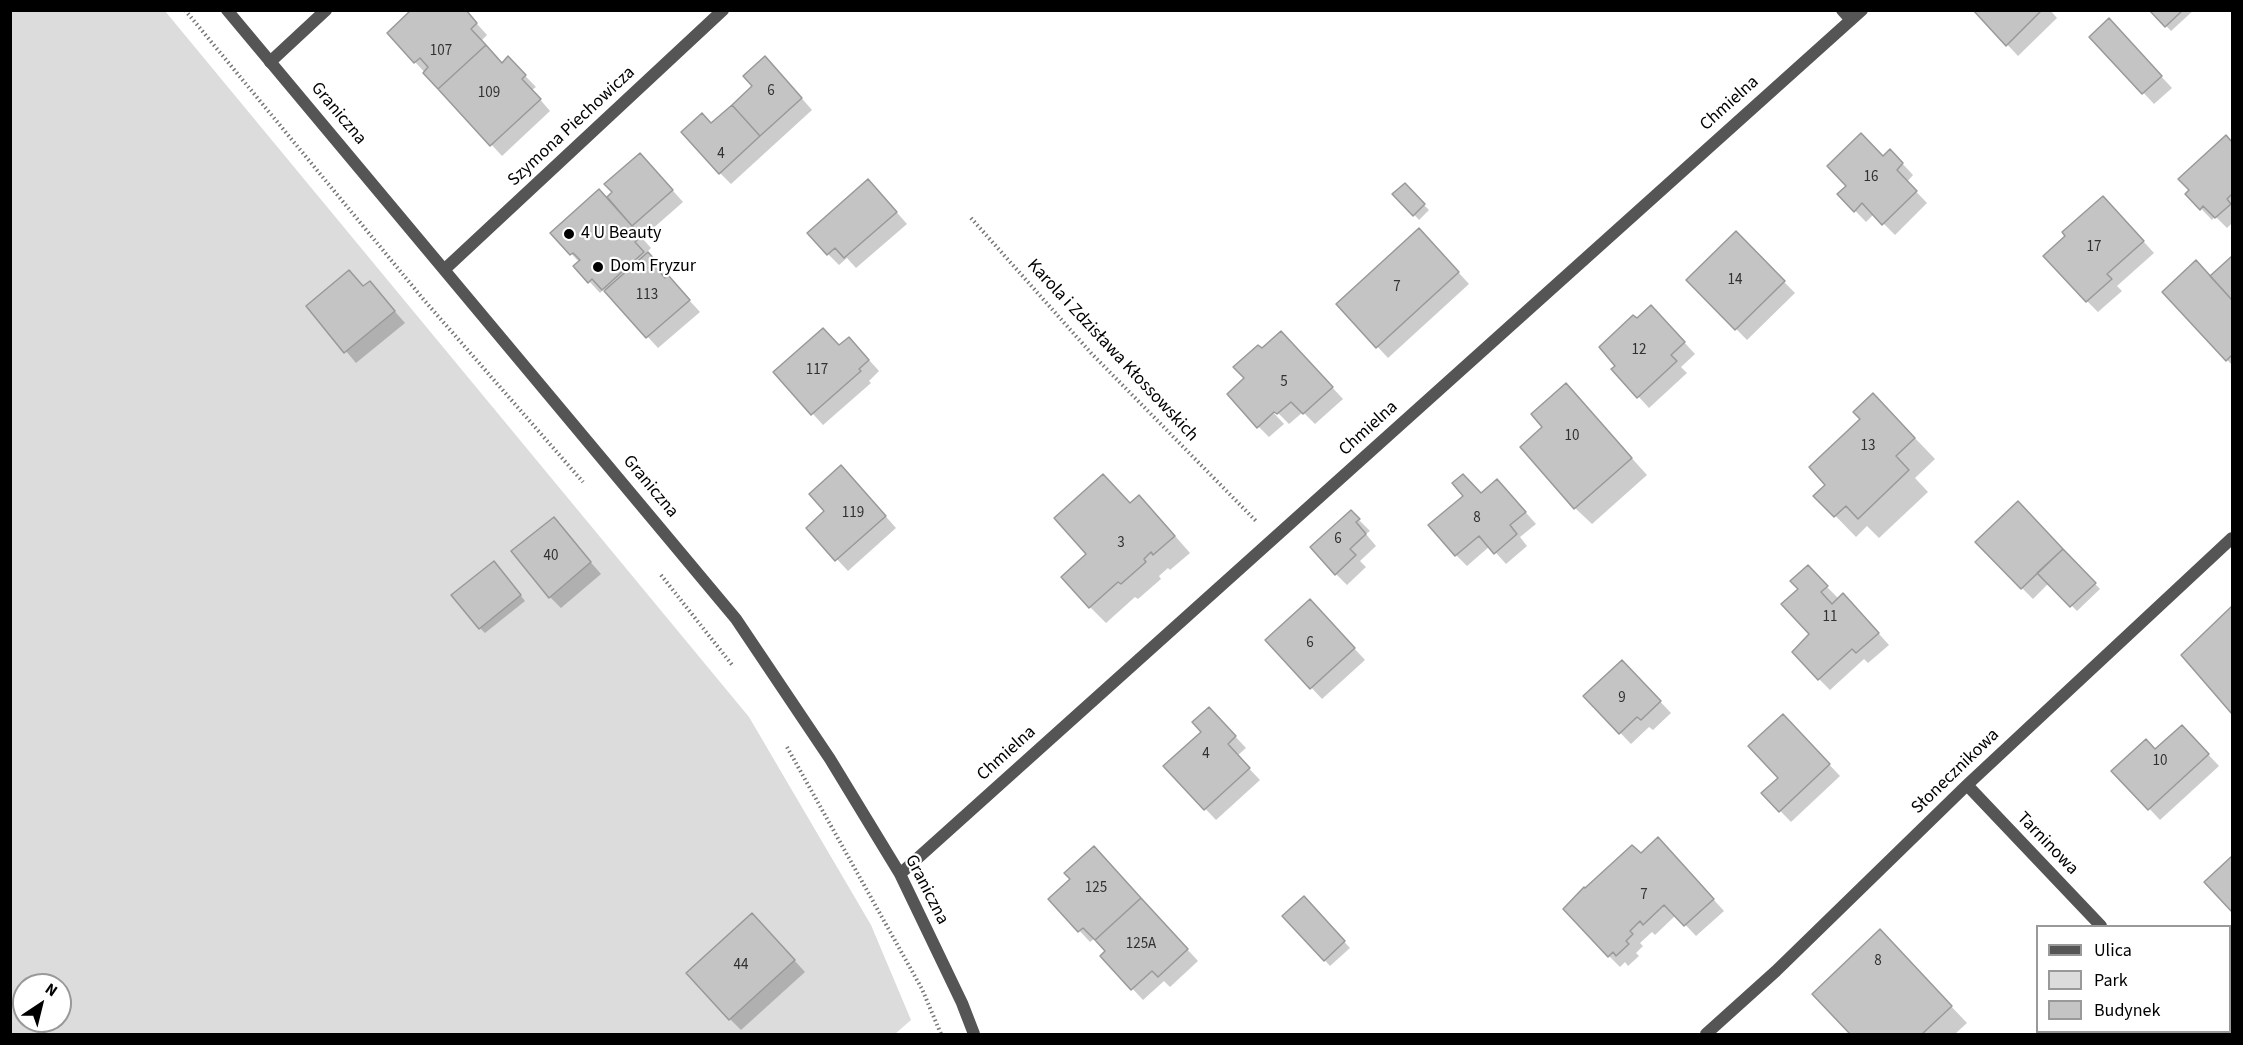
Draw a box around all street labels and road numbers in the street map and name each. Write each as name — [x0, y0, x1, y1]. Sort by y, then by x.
street label: Szymona Piechowicza — [504, 63, 640, 191]
street label: Chmielna — [1696, 72, 1764, 136]
street label: Graniczna — [306, 78, 370, 150]
street label: Karola i Zdzisława Kłossowskich — [1022, 255, 1202, 447]
street label: Chmielna — [1335, 397, 1403, 461]
street label: Graniczna — [618, 451, 682, 523]
street label: Chmielna — [973, 722, 1041, 786]
street label: Słonecznikowa — [1908, 725, 2004, 819]
street label: Tarninowa — [2012, 808, 2082, 880]
street label: Graniczna — [899, 852, 953, 928]

